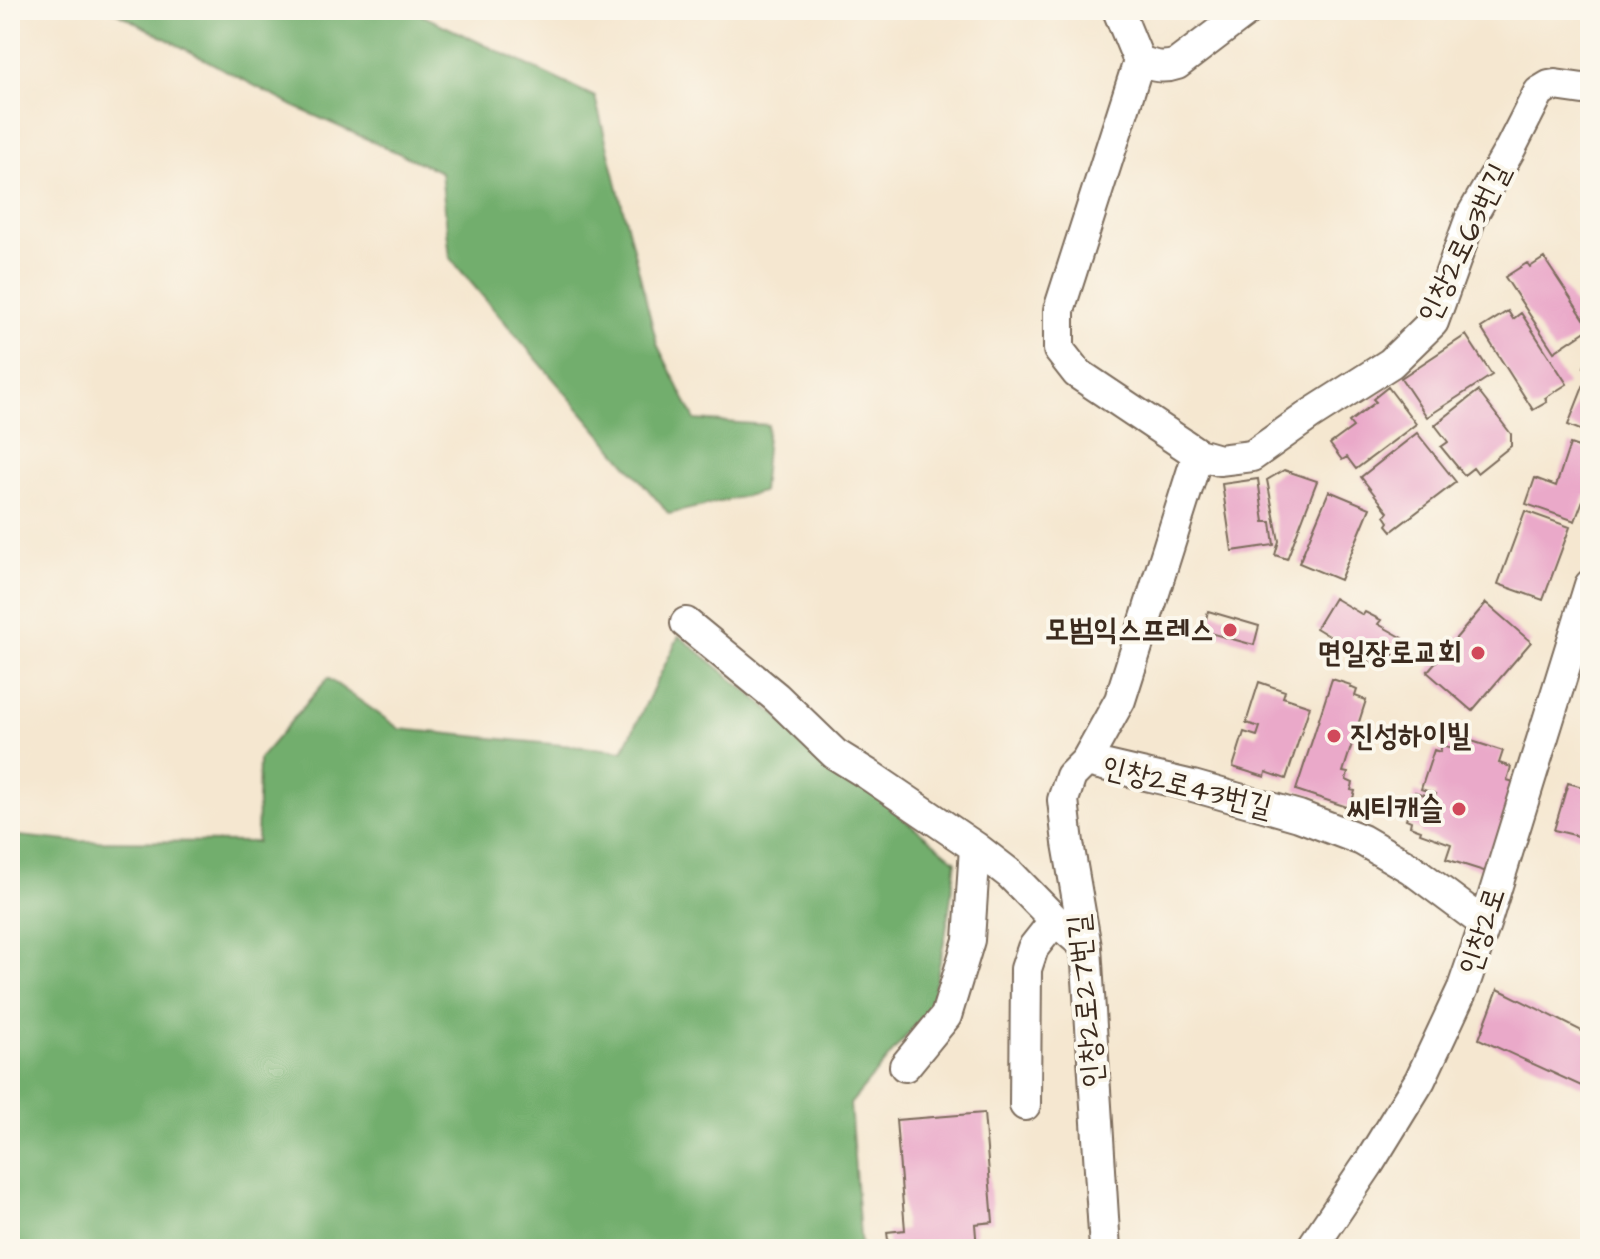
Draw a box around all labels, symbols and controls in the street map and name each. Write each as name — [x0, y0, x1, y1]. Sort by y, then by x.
street label: 인창2로63번길 — [1407, 157, 1521, 329]
place label: 모범익스프레스 — [1045, 609, 1214, 651]
marker: 모범익스프레스 — [1221, 621, 1239, 639]
place label: 면일장로교회 — [1317, 632, 1462, 674]
marker: 면일장로교회 — [1469, 644, 1487, 662]
place label: 진성하이빌 — [1350, 715, 1472, 757]
marker: 진성하이빌 — [1325, 727, 1343, 745]
street label: 인창2로43번길 — [1098, 746, 1276, 828]
place label: 씨티캐슬 — [1346, 788, 1443, 830]
marker: 씨티캐슬 — [1450, 800, 1468, 818]
street label: 인창2로 — [1448, 882, 1516, 980]
street label: 인창2로27번길 — [1058, 913, 1114, 1089]

